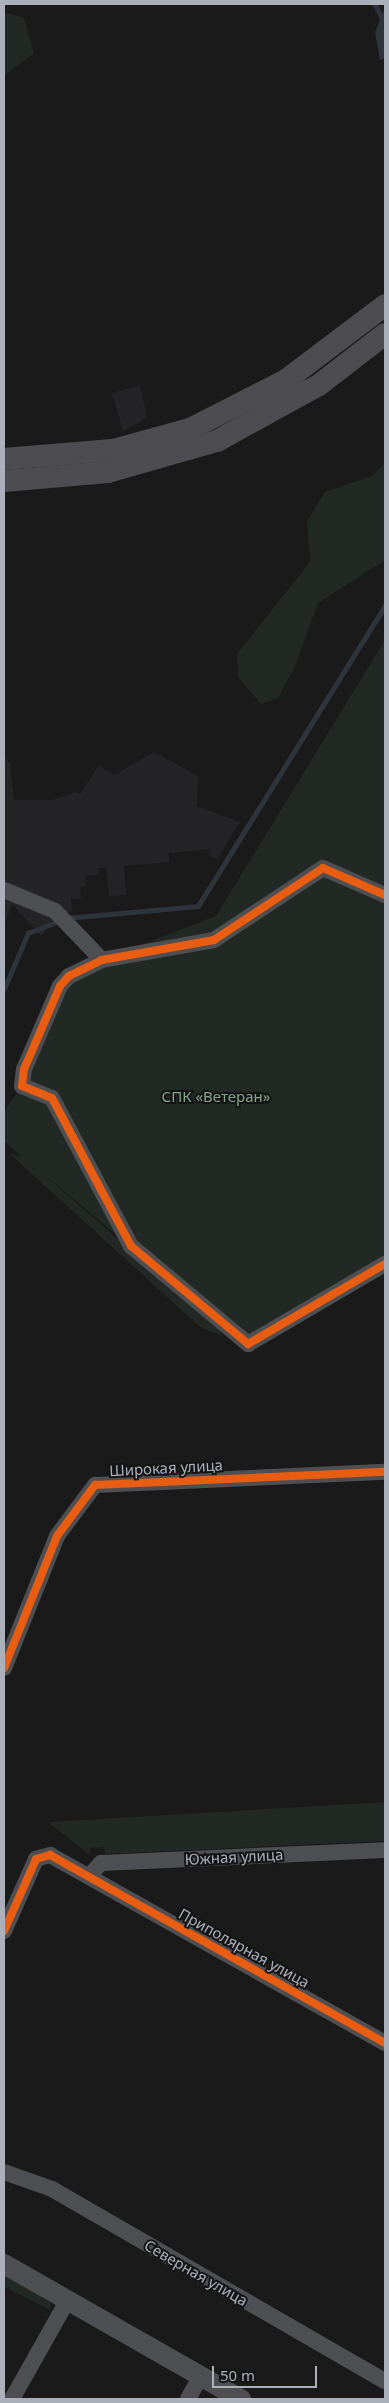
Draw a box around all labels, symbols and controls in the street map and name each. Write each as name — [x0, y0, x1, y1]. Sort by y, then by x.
park label: СПК «Ветеран» — [162, 1088, 270, 1106]
street label: Широкая улица — [109, 1456, 223, 1480]
street label: Южная улица — [184, 1845, 284, 1869]
street label: Приполярная улица — [176, 1905, 312, 1991]
street label: Северная улица — [141, 2236, 251, 2310]
scale bar — [214, 2356, 319, 2388]
text: 50 m — [220, 2365, 255, 2385]

